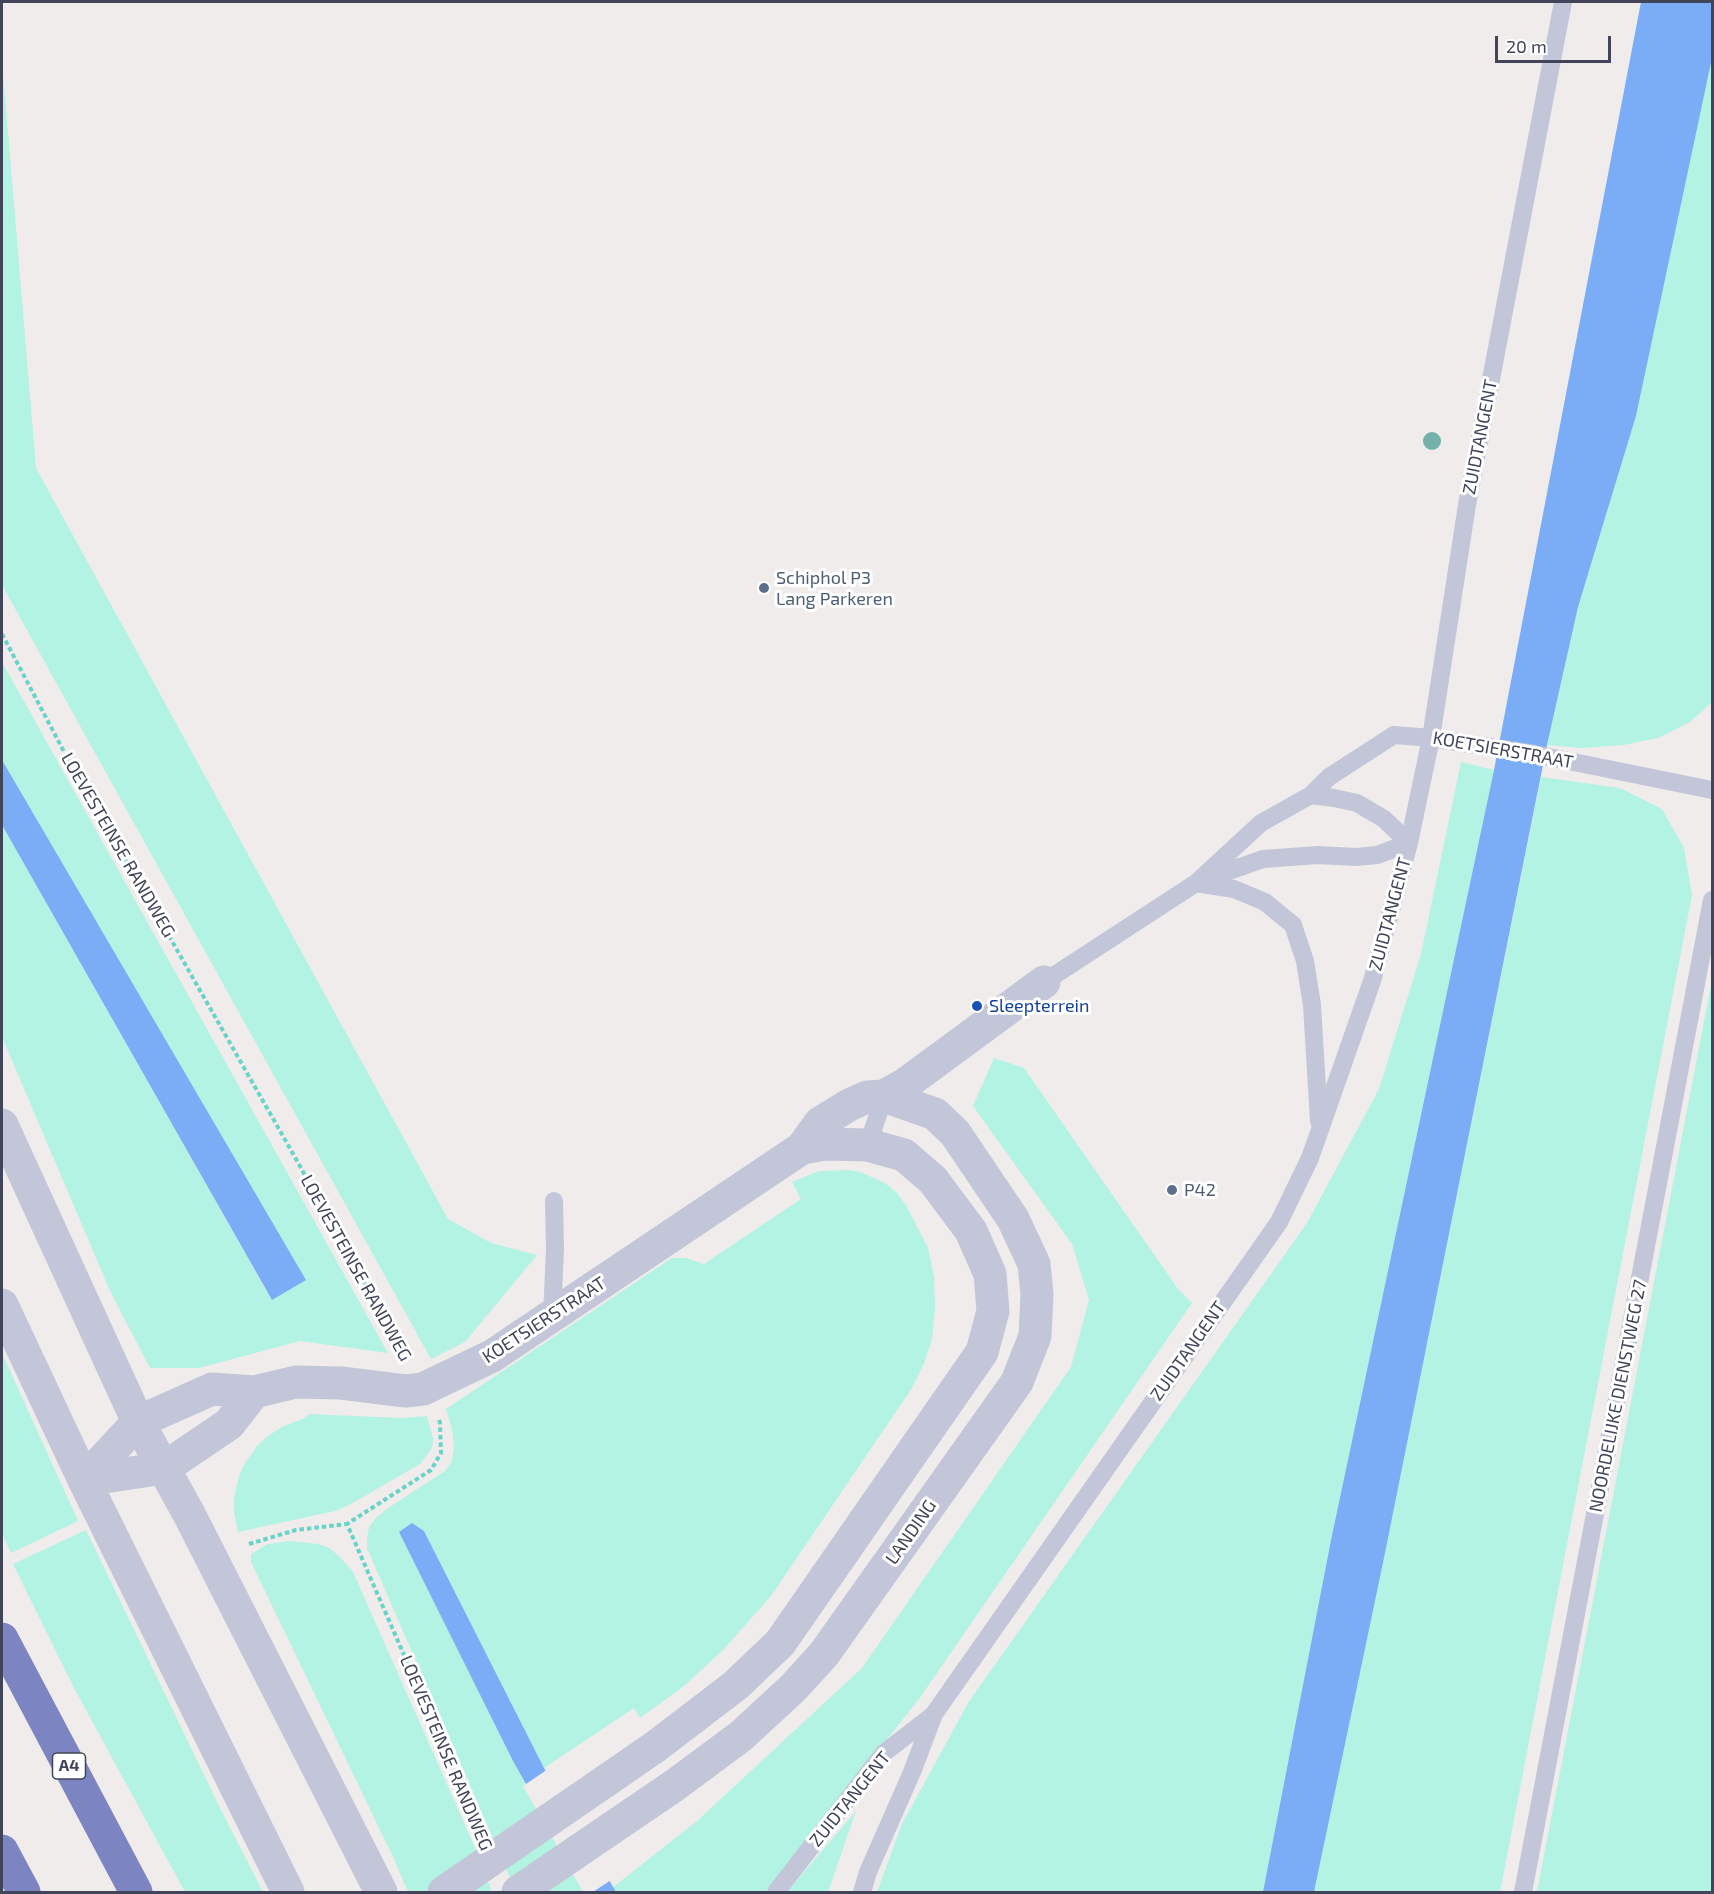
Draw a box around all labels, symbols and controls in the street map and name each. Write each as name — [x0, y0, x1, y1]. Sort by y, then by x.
scale bar — [1498, 24, 1614, 62]
text: 20 m — [1506, 35, 1547, 57]
street label: ZUIDTANGENT — [1458, 378, 1502, 496]
place label: Schiphol P3 Lang Parkeren — [776, 567, 893, 610]
marker: Schiphol P3 Lang Parkeren — [757, 581, 771, 595]
street label: KOETSIERSTRAAT — [1431, 727, 1575, 773]
street label: LOEVESTEINSE RANDWEG — [56, 749, 180, 941]
street label: ZUIDTANGENT — [1365, 855, 1415, 973]
place label: Sleepterrein — [989, 995, 1090, 1017]
marker: Sleepterrein — [970, 999, 984, 1013]
street label: LOEVESTEINSE RANDWEG — [296, 1171, 416, 1365]
place label: P42 — [1184, 1179, 1216, 1201]
marker: P42 — [1165, 1183, 1179, 1197]
street label: KOETSIERSTRAAT — [478, 1272, 610, 1368]
street label: NOORDELIJKE DIENSTWEG 27 — [1585, 1278, 1651, 1514]
street label: ZUIDTANGENT — [1146, 1297, 1230, 1405]
street label: LANDING — [881, 1496, 941, 1568]
street label: LOEVESTEINSE RANDWEG — [395, 1652, 497, 1854]
street label: ZUIDTANGENT — [805, 1747, 895, 1851]
road number: A4 — [52, 1753, 86, 1779]

